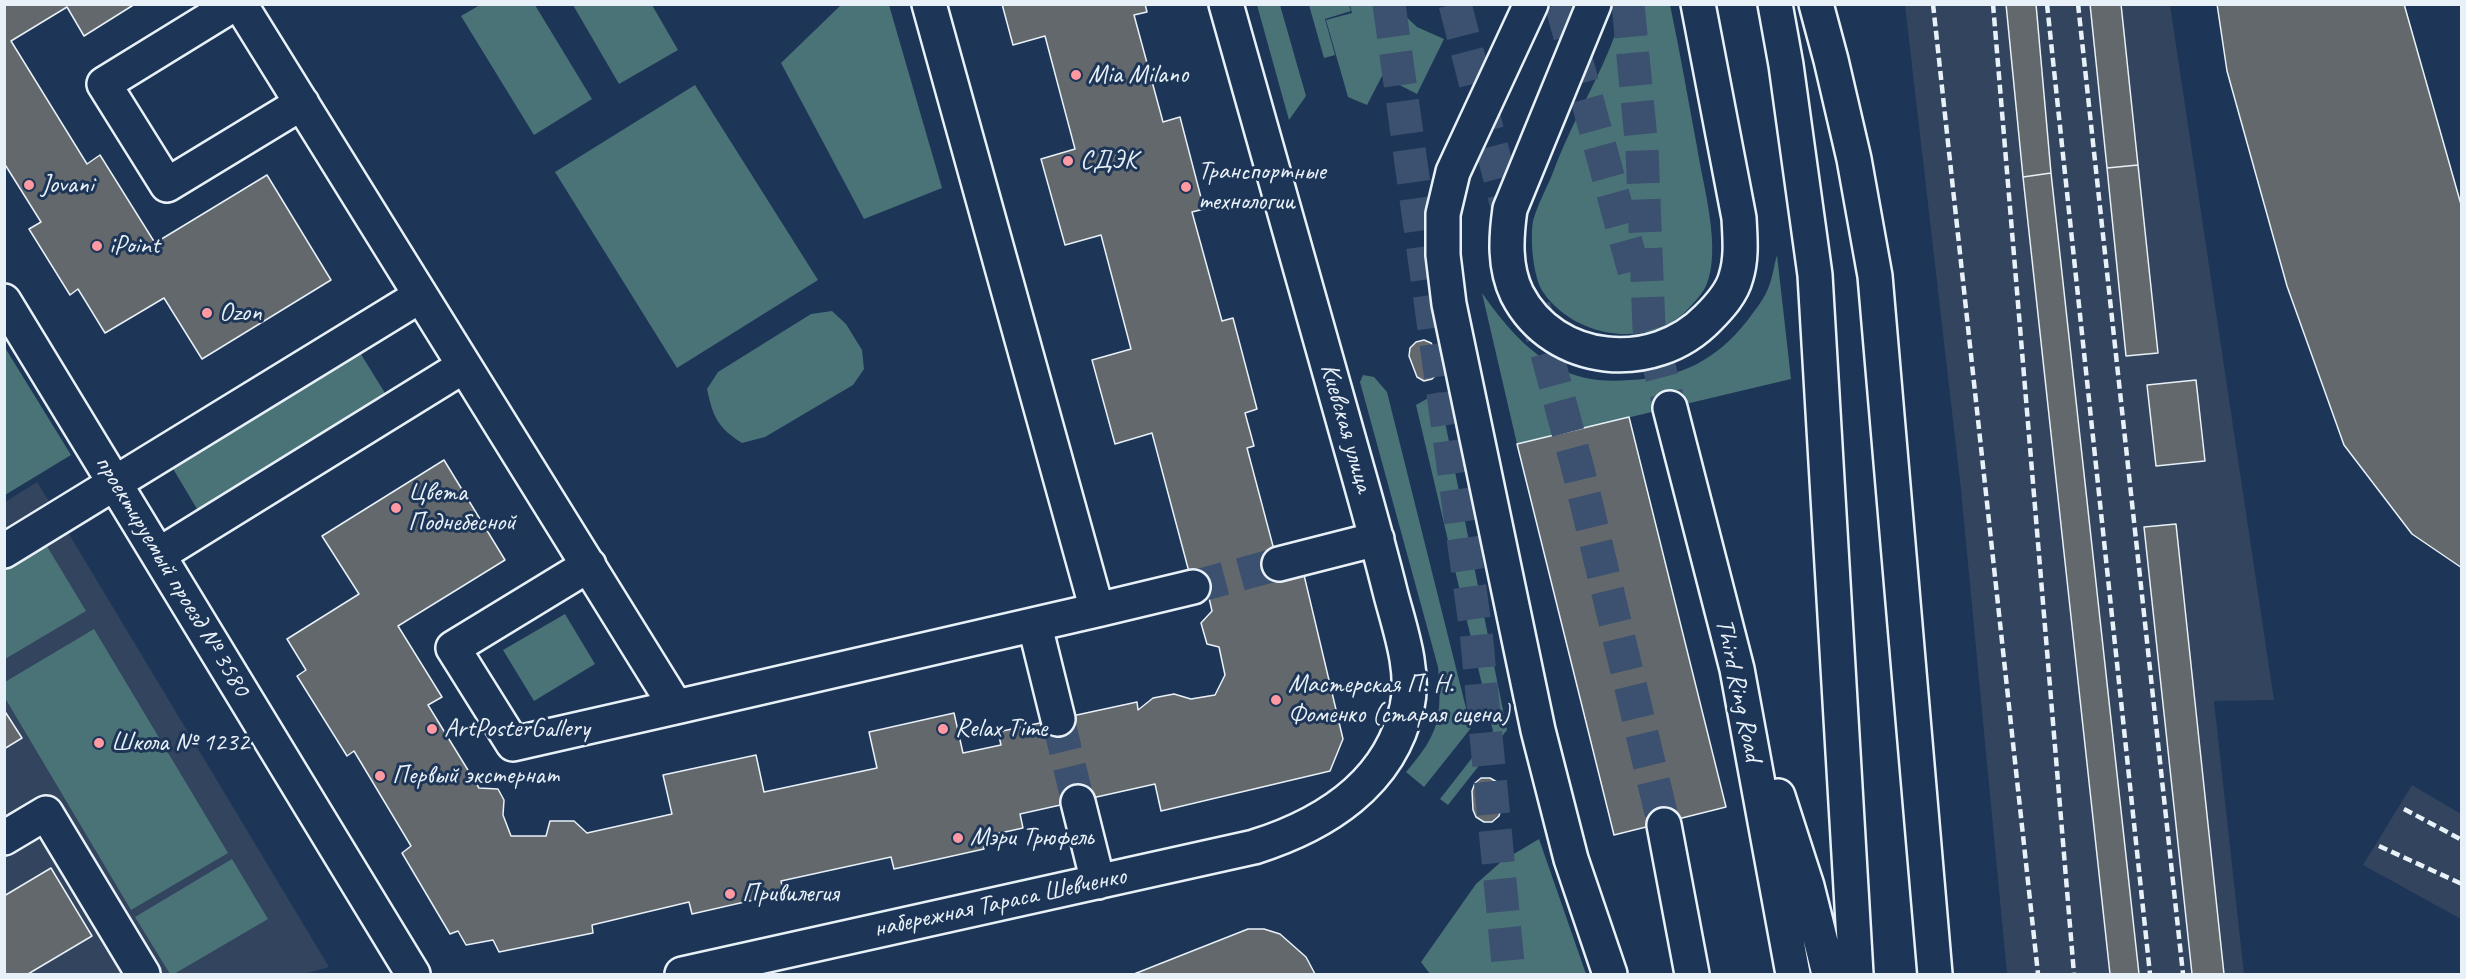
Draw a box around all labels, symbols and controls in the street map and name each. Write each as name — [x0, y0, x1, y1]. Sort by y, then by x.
place label: Mia Milano — [1088, 59, 1188, 91]
marker: Mia Milano — [1069, 68, 1083, 82]
place label: СДЭК — [1080, 145, 1137, 177]
marker: СДЭК — [1061, 154, 1075, 168]
place label: Транспортные технологии — [1198, 156, 1326, 218]
place label: Jovani — [41, 169, 94, 201]
marker: Jovani — [22, 178, 36, 192]
marker: Транспортные технологии — [1179, 180, 1193, 194]
place label: iPoint — [109, 230, 159, 262]
marker: iPoint — [90, 239, 104, 253]
place label: Ozon — [219, 297, 262, 329]
marker: Ozon — [200, 306, 214, 320]
street label: Киевская улица — [1313, 360, 1379, 496]
street label: проектируемый проезд № 3580 — [88, 450, 256, 702]
place label: Цвета Поднебесной — [408, 477, 516, 538]
marker: Цвета Поднебесной — [389, 501, 403, 515]
street label: Third Ring Road — [1708, 616, 1768, 764]
place label: Мастерская П. Н. Фоменко (старая сцена) — [1288, 669, 1509, 730]
marker: Мастерская П. Н. Фоменко (старая сцена) — [1269, 693, 1283, 707]
place label: ArtPosterGallery — [444, 713, 590, 745]
place label: Relax Time — [955, 713, 1047, 745]
marker: ArtPosterGallery — [425, 722, 439, 736]
marker: Relax Time — [936, 722, 950, 736]
place label: Школа № 1232 — [111, 727, 249, 759]
marker: Школа № 1232 — [92, 736, 106, 750]
place label: Первый экстернат — [392, 760, 559, 792]
marker: Первый экстернат — [373, 769, 387, 783]
place label: Мэри Трюфель — [970, 822, 1094, 854]
marker: Мэри Трюфель — [951, 831, 965, 845]
street label: набережная Тараса Шевченко — [871, 861, 1129, 945]
place label: Привилегия — [742, 878, 839, 910]
marker: Привилегия — [723, 887, 737, 901]

